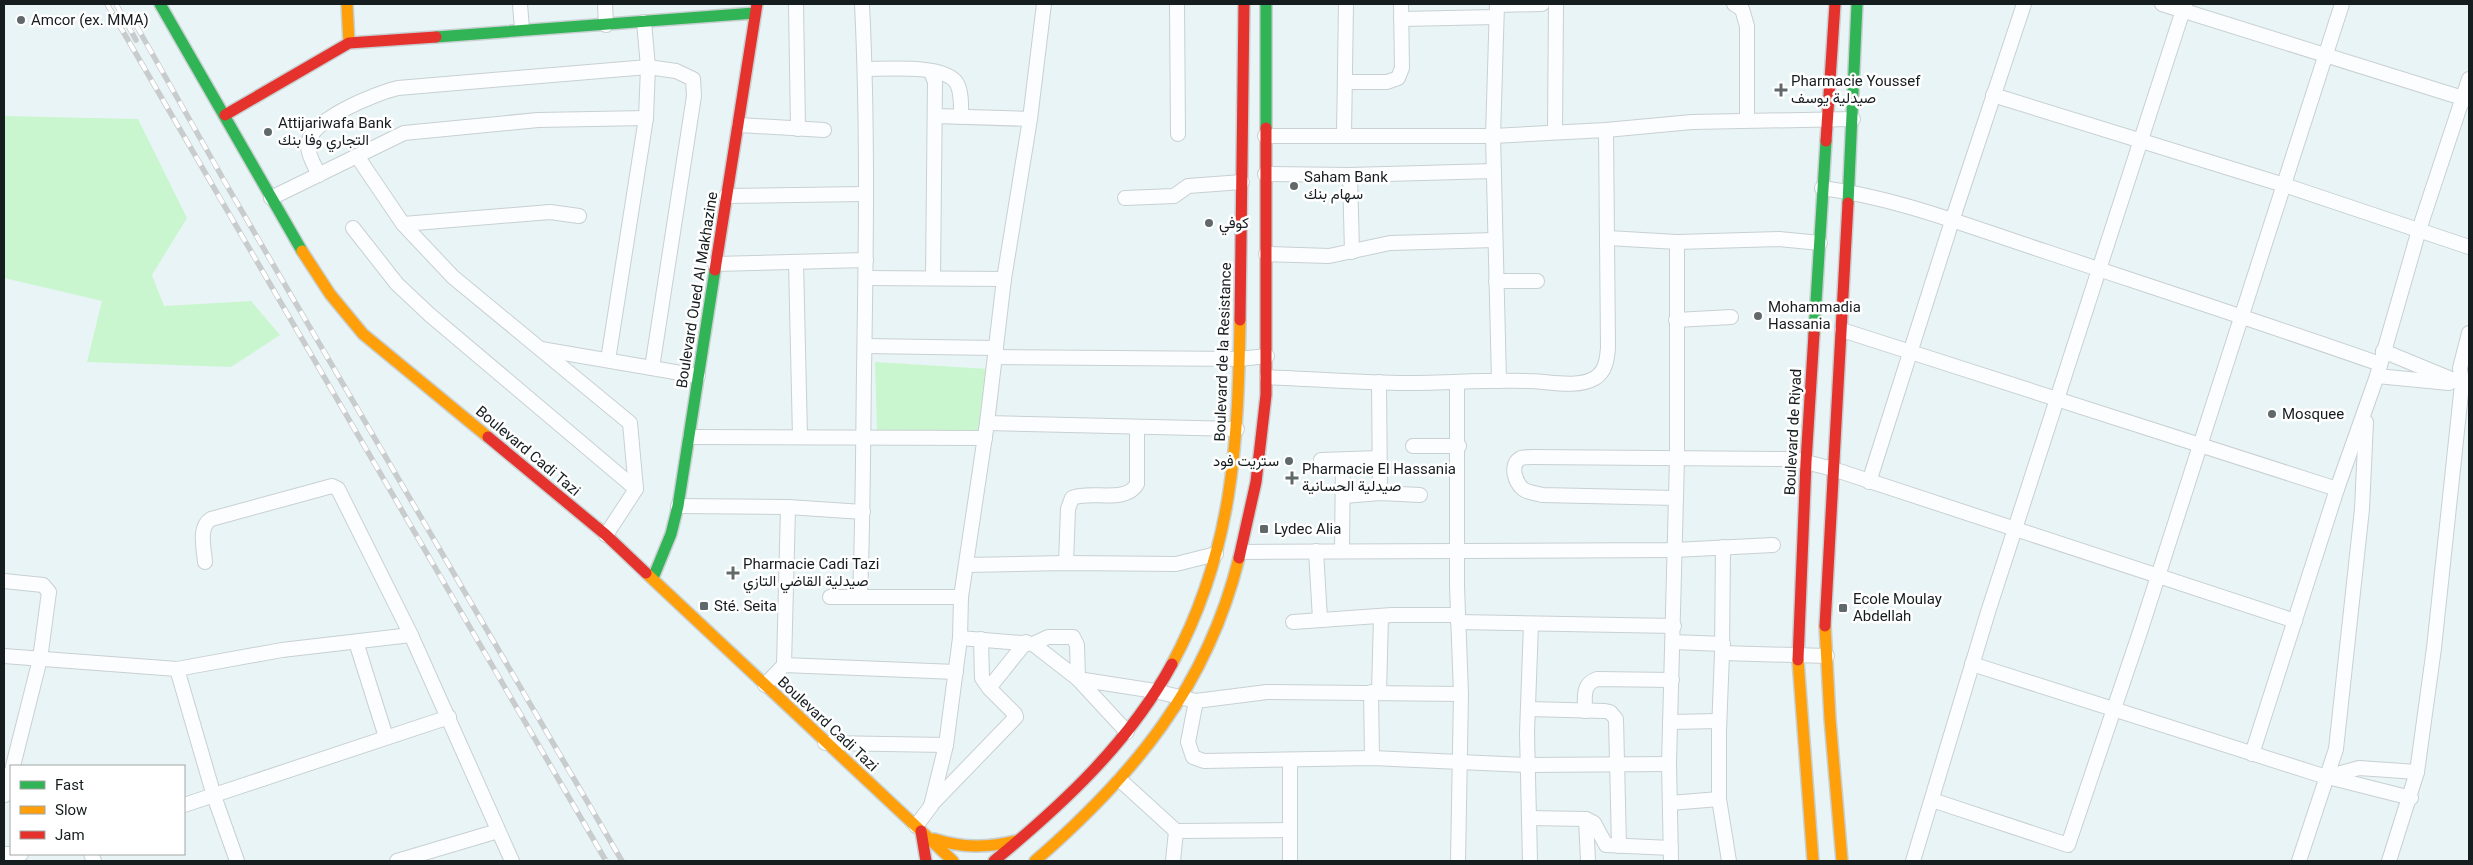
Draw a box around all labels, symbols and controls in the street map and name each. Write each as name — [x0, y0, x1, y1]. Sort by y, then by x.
place label: Amcor (ex. MMA) — [31, 11, 149, 29]
marker: Amcor (ex. MMA) — [15, 14, 27, 26]
place label: Pharmacie Youssef صيدلية يوسف — [1791, 72, 1921, 107]
marker: Pharmacie Youssef صيدلية يوسف — [1775, 84, 1787, 96]
place label: Attijariwafa Bank التجاري وفا بنك — [278, 114, 392, 153]
marker: Attijariwafa Bank التجاري وفا بنك — [262, 126, 274, 138]
place label: Saham Bank سهام بنك — [1304, 168, 1388, 204]
marker: Saham Bank سهام بنك — [1288, 180, 1300, 192]
street label: Boulevard Oued Al Makhazine — [673, 190, 721, 389]
place label: كوفي — [1219, 214, 1249, 236]
marker: كوفي — [1203, 217, 1215, 229]
street label: Boulevard de la Resistance — [1211, 262, 1235, 442]
place label: Mohammadia Hassania — [1768, 298, 1861, 333]
marker: Mohammadia Hassania — [1752, 310, 1764, 322]
street label: Boulevard de Riyad — [1781, 368, 1805, 496]
street label: Boulevard Cadi Tazi — [472, 402, 584, 500]
place label: Mosquee — [2282, 405, 2344, 423]
marker: Mosquee — [2266, 408, 2278, 420]
place label: ستريت فود — [1213, 452, 1279, 470]
marker: ستريت فود — [1283, 455, 1295, 467]
place label: Pharmacie El Hassania صيدلية الحسانية — [1302, 460, 1456, 495]
marker: Pharmacie El Hassania صيدلية الحسانية — [1286, 472, 1298, 484]
place label: Lydec Alia — [1274, 520, 1341, 538]
marker: Lydec Alia — [1258, 523, 1270, 535]
place label: Pharmacie Cadi Tazi صيدلية القاضي التازي — [743, 555, 879, 594]
marker: Pharmacie Cadi Tazi صيدلية القاضي التازي — [727, 567, 739, 579]
place label: Ecole Moulay Abdellah — [1853, 590, 1942, 625]
place label: Sté. Seita — [714, 597, 777, 615]
marker: Sté. Seita — [698, 600, 710, 612]
marker: Ecole Moulay Abdellah — [1837, 602, 1849, 614]
street label: Boulevard Cadi Tazi — [774, 673, 882, 775]
legend — [10, 765, 185, 855]
text: Fast — [55, 776, 84, 794]
text: Slow — [55, 801, 87, 819]
text: Jam — [55, 826, 85, 844]

